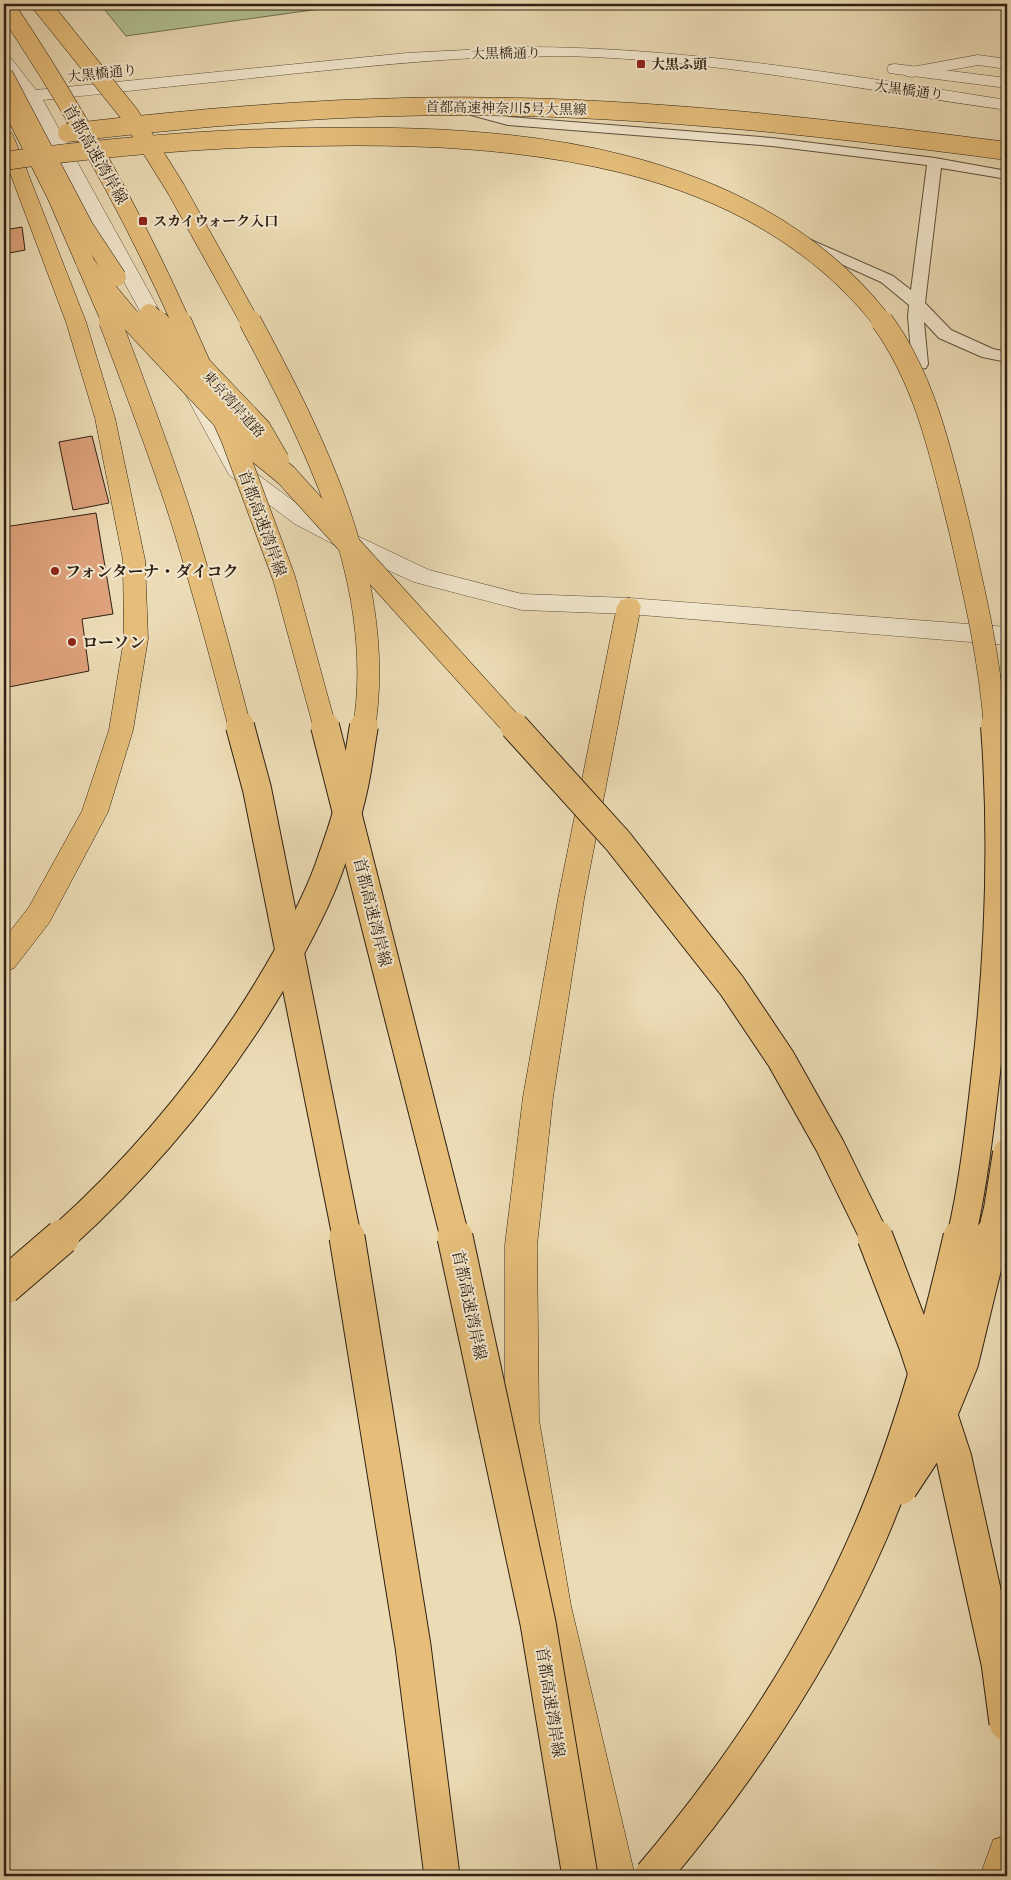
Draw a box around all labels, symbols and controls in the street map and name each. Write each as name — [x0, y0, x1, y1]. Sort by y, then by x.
street label: 大黒橋通り — [471, 43, 541, 63]
place label: 大黒ふ頭 — [651, 55, 707, 73]
marker: 大黒ふ頭 — [635, 58, 647, 70]
street label: 大黒橋通り — [66, 60, 138, 86]
street label: 大黒橋通り — [873, 76, 945, 104]
street label: 首都高速神奈川5号大黒線 — [425, 98, 587, 118]
street label: 首都高速湾岸線 — [59, 100, 133, 208]
place label: スカイウォーク入口 — [153, 212, 278, 230]
marker: スカイウォーク入口 — [137, 215, 149, 227]
street label: 東京湾岸道路 — [199, 367, 269, 441]
street label: 首都高速湾岸線 — [234, 467, 292, 579]
place label: フォンターナ・ダイコク — [65, 561, 239, 581]
marker: フォンターナ・ダイコク — [49, 565, 61, 577]
place label: ローソン — [82, 632, 145, 652]
marker: ローソン — [66, 636, 78, 648]
street label: 首都高速湾岸線 — [350, 855, 396, 969]
street label: 首都高速湾岸線 — [449, 1248, 491, 1362]
street label: 首都高速湾岸線 — [532, 1645, 570, 1759]

